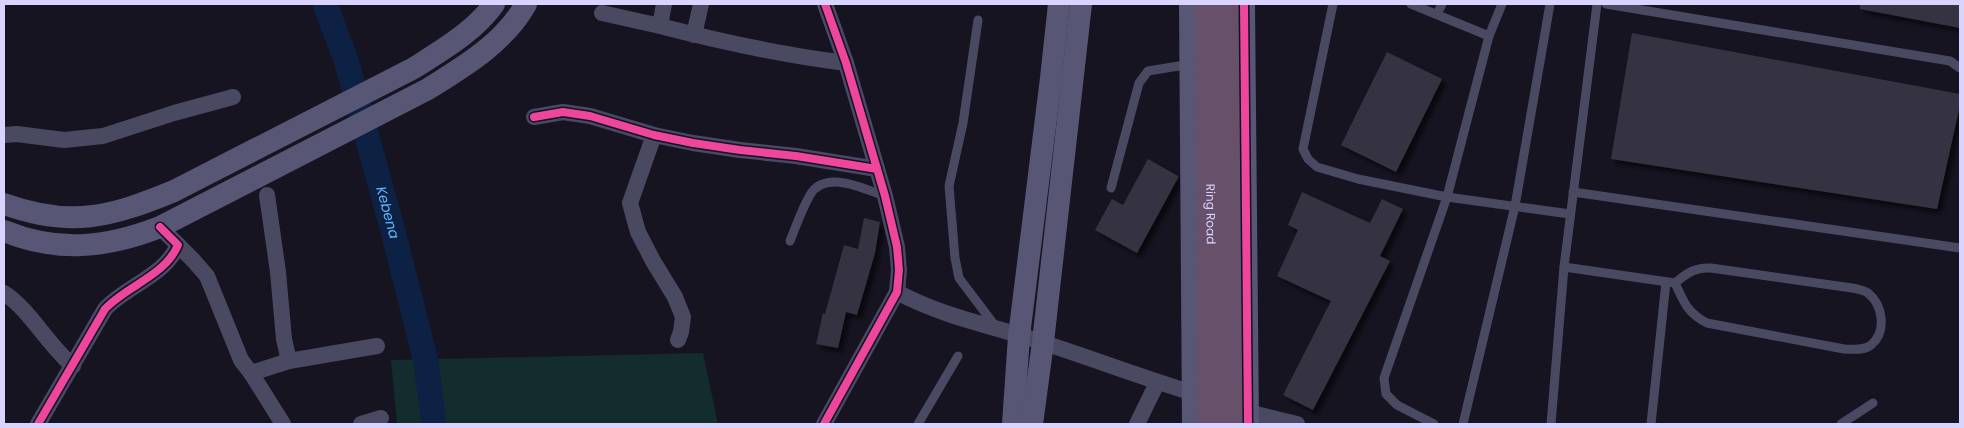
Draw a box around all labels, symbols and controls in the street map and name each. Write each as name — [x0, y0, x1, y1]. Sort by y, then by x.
water label: Kebena — [371, 184, 405, 242]
street label: Ring Road — [1202, 184, 1220, 244]

